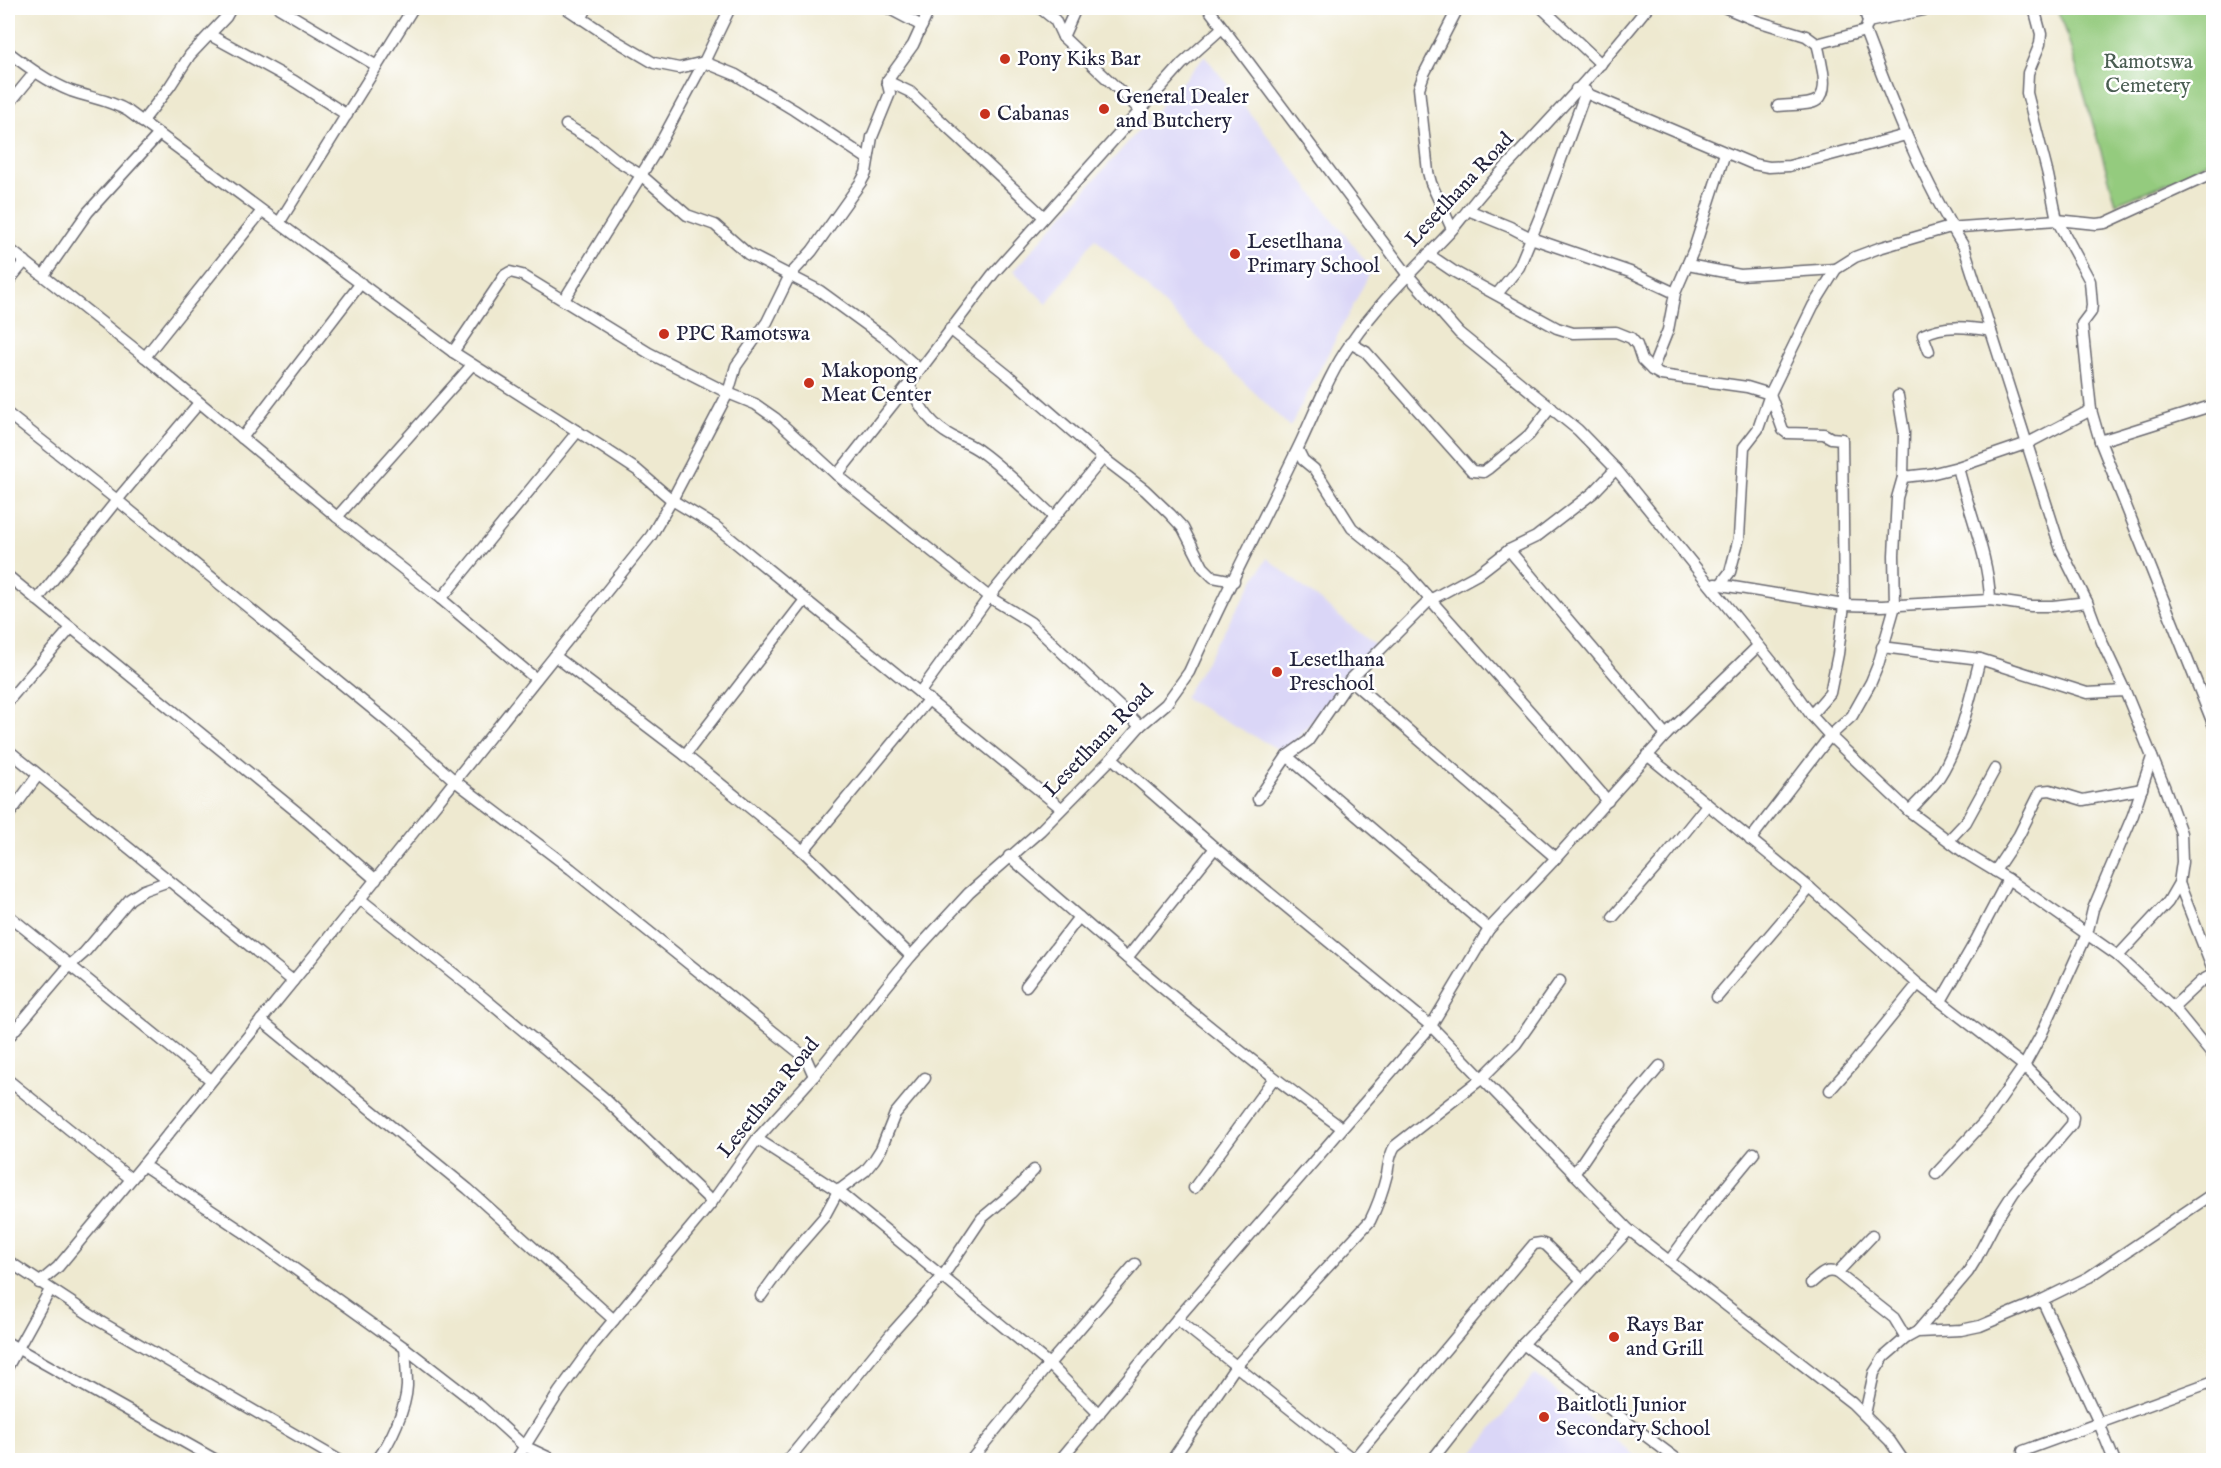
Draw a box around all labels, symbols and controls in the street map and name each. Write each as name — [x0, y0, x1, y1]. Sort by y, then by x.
place label: Pony Kiks Bar — [1017, 46, 1141, 73]
park label: Ramotswa Cemetery — [2103, 49, 2194, 100]
marker: Pony Kiks Bar — [998, 52, 1012, 66]
place label: General Dealer and Butchery — [1116, 84, 1249, 135]
place label: Cabanas — [997, 101, 1069, 128]
marker: General Dealer and Butchery — [1097, 102, 1111, 116]
marker: Cabanas — [978, 107, 992, 121]
street label: Lesetlhana Road — [1400, 126, 1521, 253]
place label: Lesetlhana Primary School — [1247, 229, 1380, 280]
marker: Lesetlhana Primary School — [1228, 247, 1242, 261]
place label: PPC Ramotswa — [676, 321, 811, 348]
marker: PPC Ramotswa — [657, 327, 671, 341]
place label: Makopong Meat Center — [821, 358, 932, 409]
marker: Makopong Meat Center — [802, 376, 816, 390]
place label: Lesetlhana Preschool — [1289, 647, 1385, 698]
marker: Lesetlhana Preschool — [1270, 665, 1284, 679]
street label: Lesetlhana Road — [1038, 678, 1160, 803]
street label: Lesetlhana Road — [712, 1032, 826, 1164]
place label: Rays Bar and Grill — [1626, 1312, 1704, 1363]
marker: Rays Bar and Grill — [1607, 1330, 1621, 1344]
place label: Baitlotli Junior Secondary School — [1556, 1392, 1710, 1443]
marker: Baitlotli Junior Secondary School — [1537, 1410, 1551, 1424]

